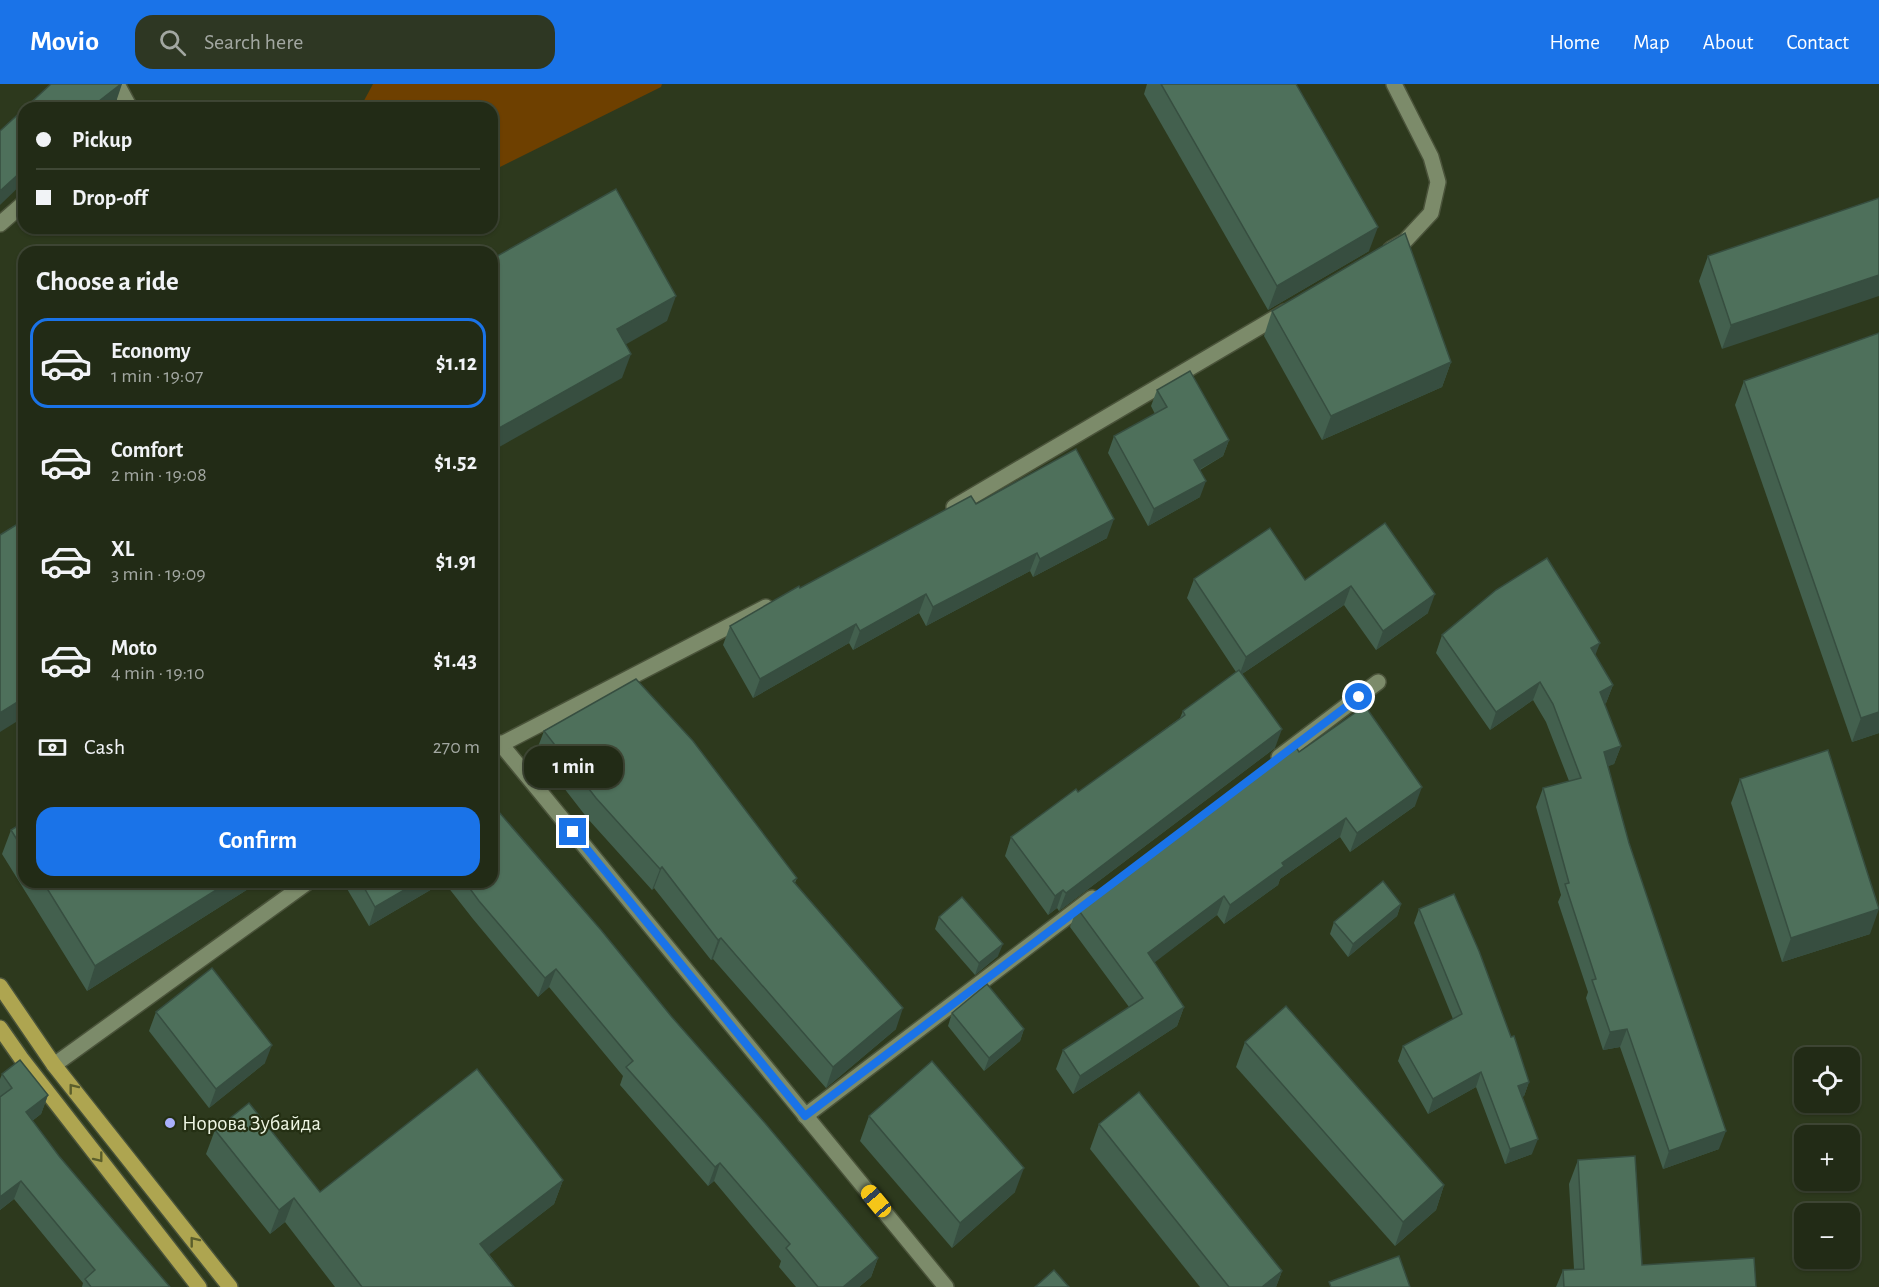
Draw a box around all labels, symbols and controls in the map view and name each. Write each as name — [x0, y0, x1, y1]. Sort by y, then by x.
search box — [135, 15, 555, 69]
icon: search — [156, 26, 189, 59]
text: Movio — [30, 28, 99, 56]
text: Search here — [204, 31, 303, 53]
text: Home — [1549, 32, 1600, 53]
text: Map — [1633, 32, 1670, 53]
text: About — [1703, 32, 1753, 53]
text: Contact — [1786, 32, 1849, 53]
text: Pickup — [72, 129, 132, 151]
text: Drop-off — [72, 187, 148, 209]
text: Choose a ride — [36, 268, 179, 295]
icon: car — [39, 336, 93, 390]
text: Economy — [111, 340, 191, 362]
text: $1.12 — [436, 352, 477, 374]
text: 1 min · 19:07 — [111, 366, 203, 386]
icon: car — [39, 435, 93, 489]
text: Comfort — [111, 439, 183, 461]
text: $1.52 — [434, 451, 477, 473]
text: 2 min · 19:08 — [111, 465, 207, 485]
icon: car — [39, 534, 93, 588]
text: XL — [111, 538, 134, 560]
text: $1.91 — [436, 550, 477, 572]
text: 3 min · 19:09 — [111, 564, 206, 584]
icon: car — [39, 633, 93, 687]
text: Moto — [111, 637, 157, 659]
text: $1.43 — [434, 649, 477, 671]
text: 4 min · 19:10 — [111, 663, 205, 683]
route start — [1345, 683, 1372, 710]
icon: cash — [36, 731, 69, 764]
text: Cash — [84, 736, 125, 758]
text: 270 m — [433, 737, 480, 757]
callout: 1 min — [524, 745, 622, 787]
text: 1 min — [552, 757, 595, 777]
button: Confirm — [36, 807, 480, 876]
route end — [559, 818, 586, 845]
map controls — [1794, 1047, 1860, 1269]
button: locate — [1794, 1047, 1860, 1113]
one-way arrow — [69, 1084, 80, 1095]
place label: Норова Зубайда — [182, 1113, 321, 1134]
marker: Норова Зубайда — [163, 1116, 177, 1130]
button: + — [1794, 1125, 1860, 1191]
one-way arrow — [91, 1151, 102, 1162]
car — [858, 1181, 894, 1221]
button: − — [1794, 1203, 1860, 1269]
one-way arrow — [190, 1237, 201, 1248]

